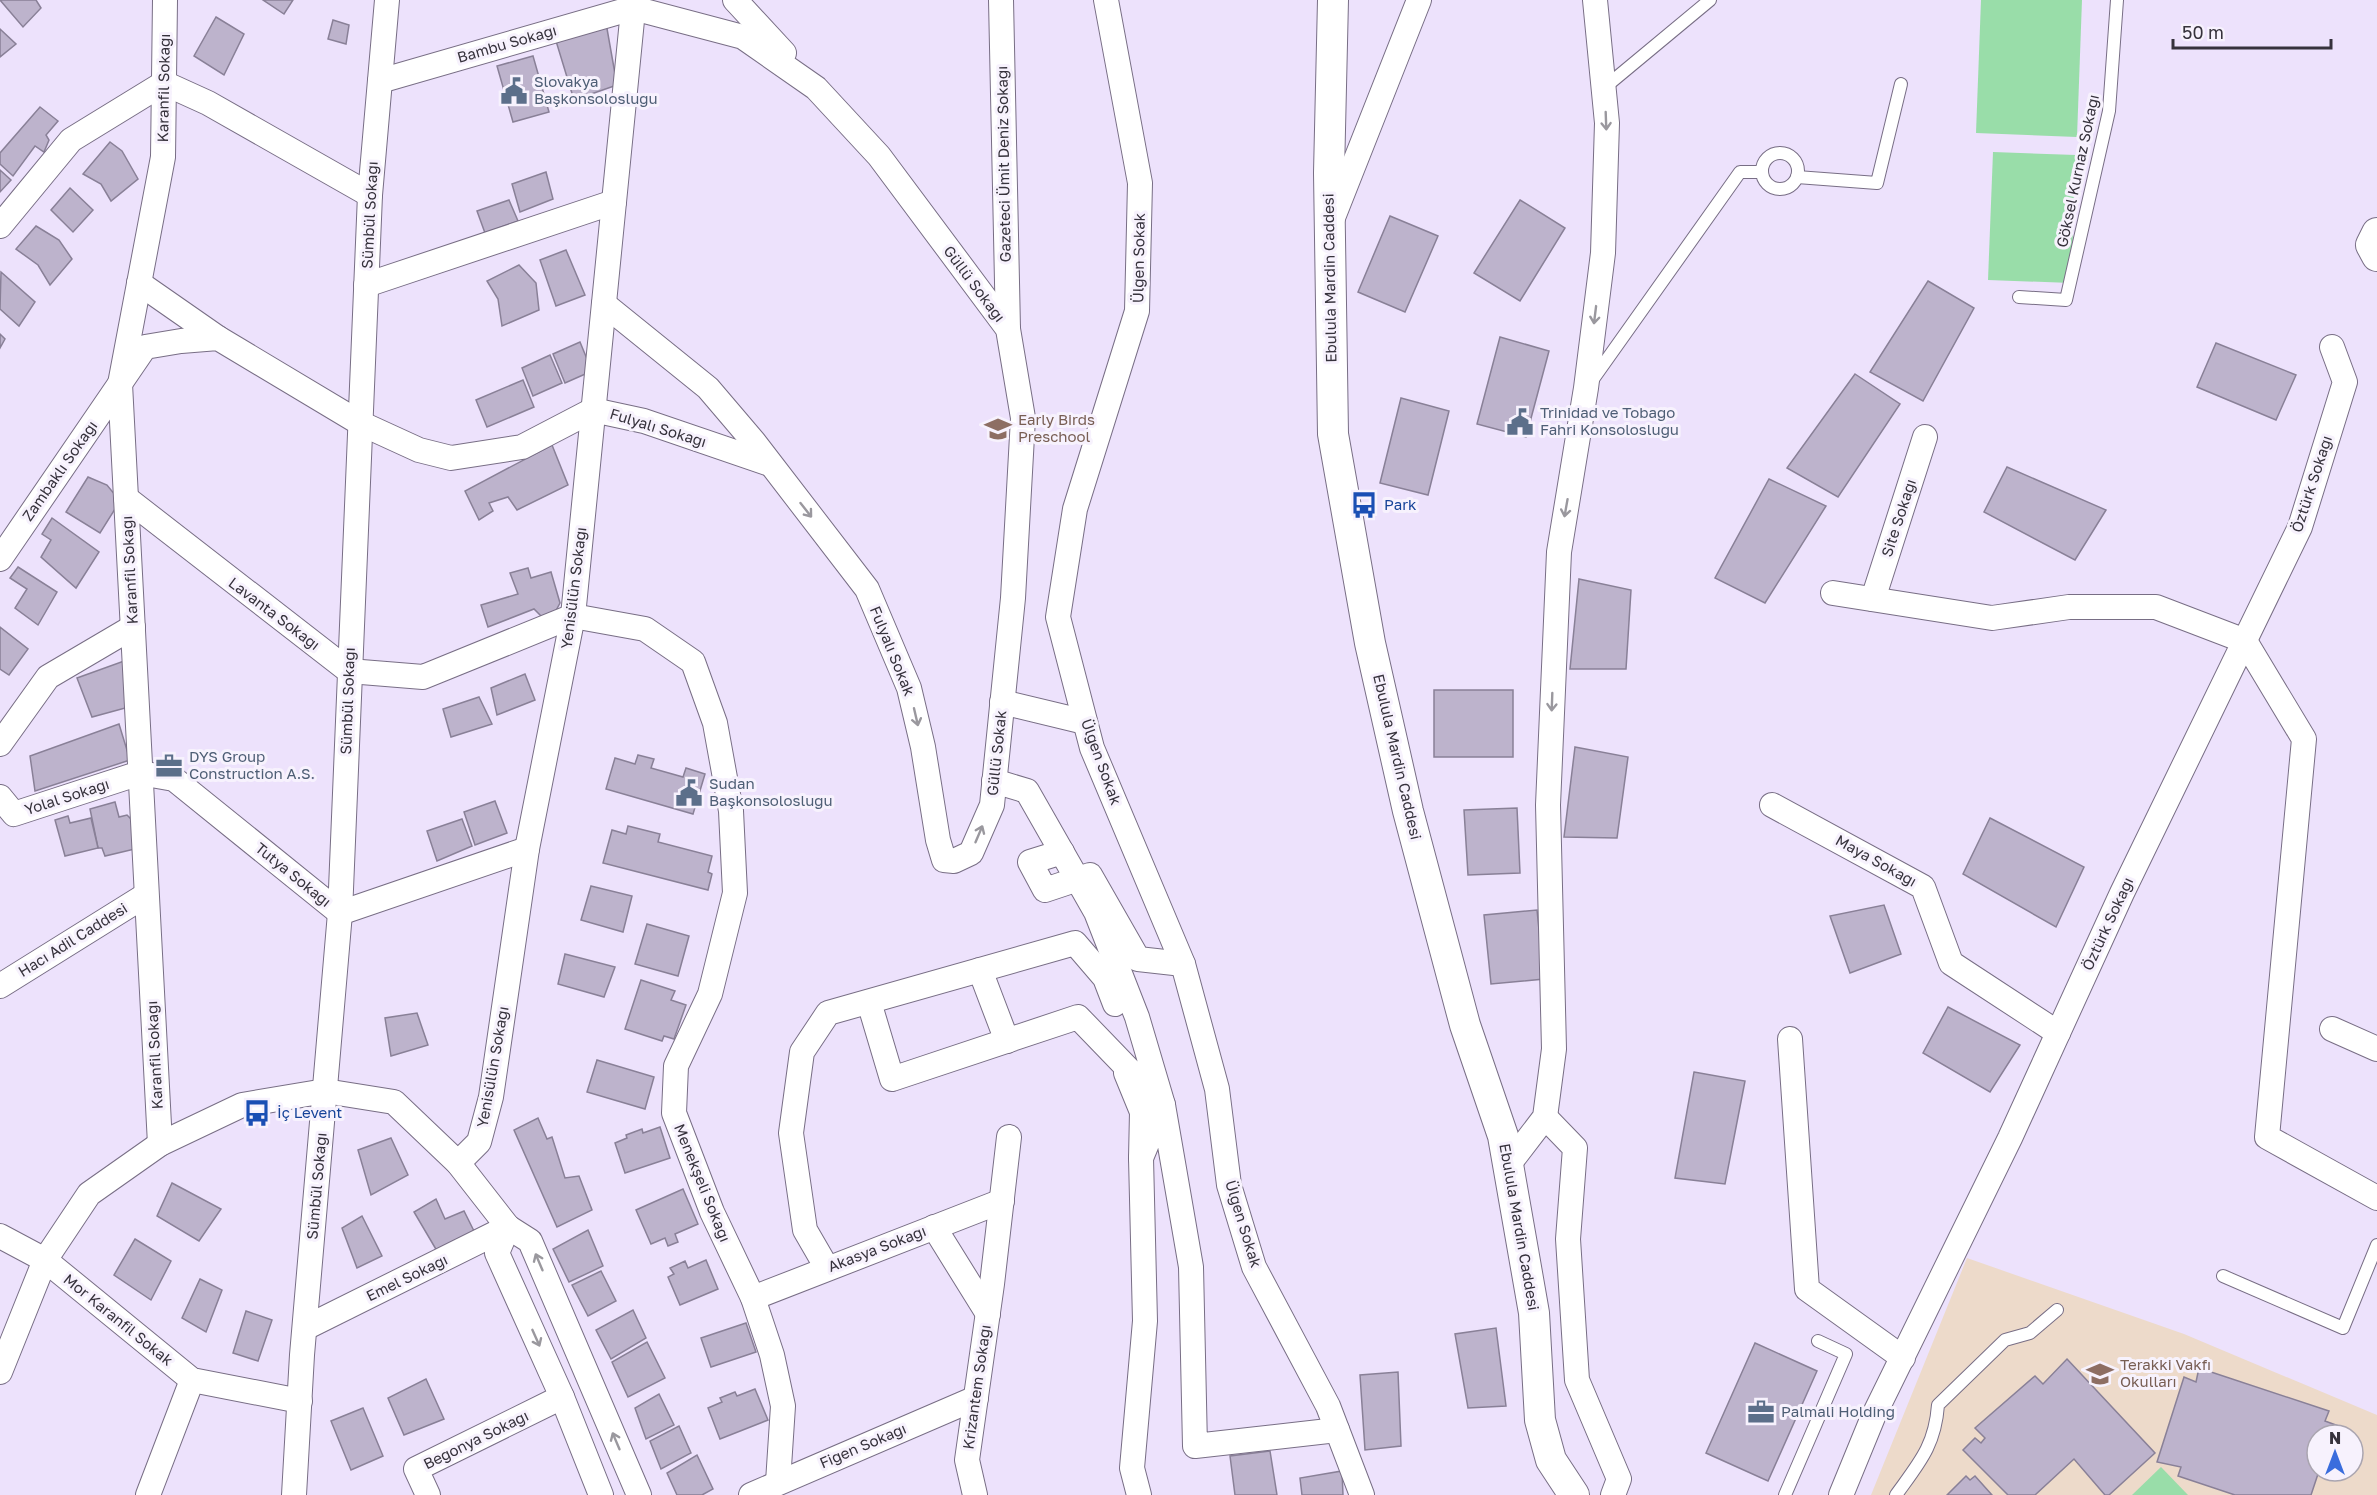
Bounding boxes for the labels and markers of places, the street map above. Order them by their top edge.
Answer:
place label: Slovakya Başkonsolosluğu [534,72,658,107]
public building icon: Slovakya Başkonsolosluğu [499,76,529,106]
place label: Trinidad ve Tobago Fahri Konsolosluğu [1540,403,1679,438]
public building icon: Trinidad ve Tobago Fahri Konsolosluğu [1505,407,1535,437]
place label: Early Birds Preschool [1018,410,1095,445]
school or university icon: Early Birds Preschool [983,414,1013,444]
bus stop icon: Park [1349,490,1379,520]
place label: Park [1384,495,1417,513]
place label: DYS Group Construction A.S. [189,747,315,782]
office icon: DYS Group Construction A.S. [154,751,184,781]
place label: Sudan Başkonsolosluğu [709,774,833,809]
public building icon: Sudan Başkonsolosluğu [674,778,704,808]
bus stop icon: İç Levent [242,1098,272,1128]
place label: İç Levent [277,1103,342,1121]
place label: Terakki Vakfı Okulları [2120,1355,2211,1390]
school or university icon: Terakki Vakfı Okulları [2085,1359,2115,1389]
office icon: Palmali Holding [1746,1397,1776,1427]
place label: Palmali Holding [1781,1402,1895,1420]

